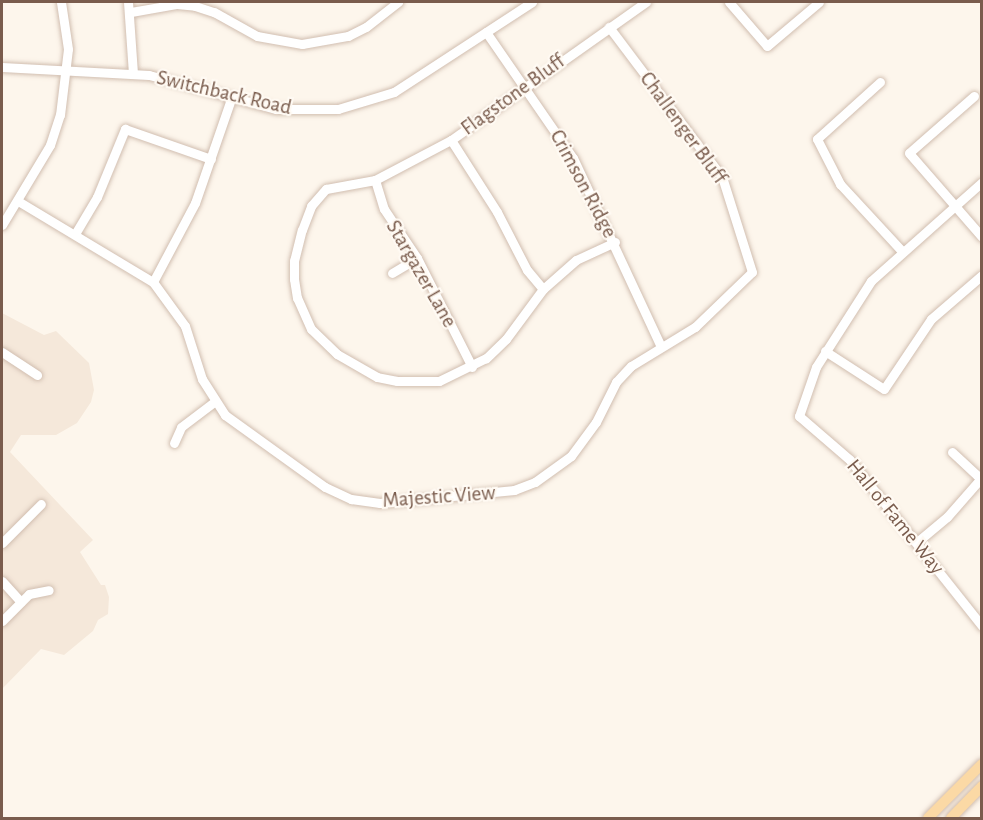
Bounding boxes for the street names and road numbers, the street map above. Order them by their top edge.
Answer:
street label: Flagstone Bluff [456,49,570,141]
street label: Switchback Road [154,65,294,121]
street label: Challenger Bluff [634,67,732,189]
street label: Crimson Ridge [544,126,622,242]
street label: Stargazer Lane [380,216,462,332]
street label: Hall of Fame Way [841,454,949,580]
street label: Majestic View [382,480,496,514]

